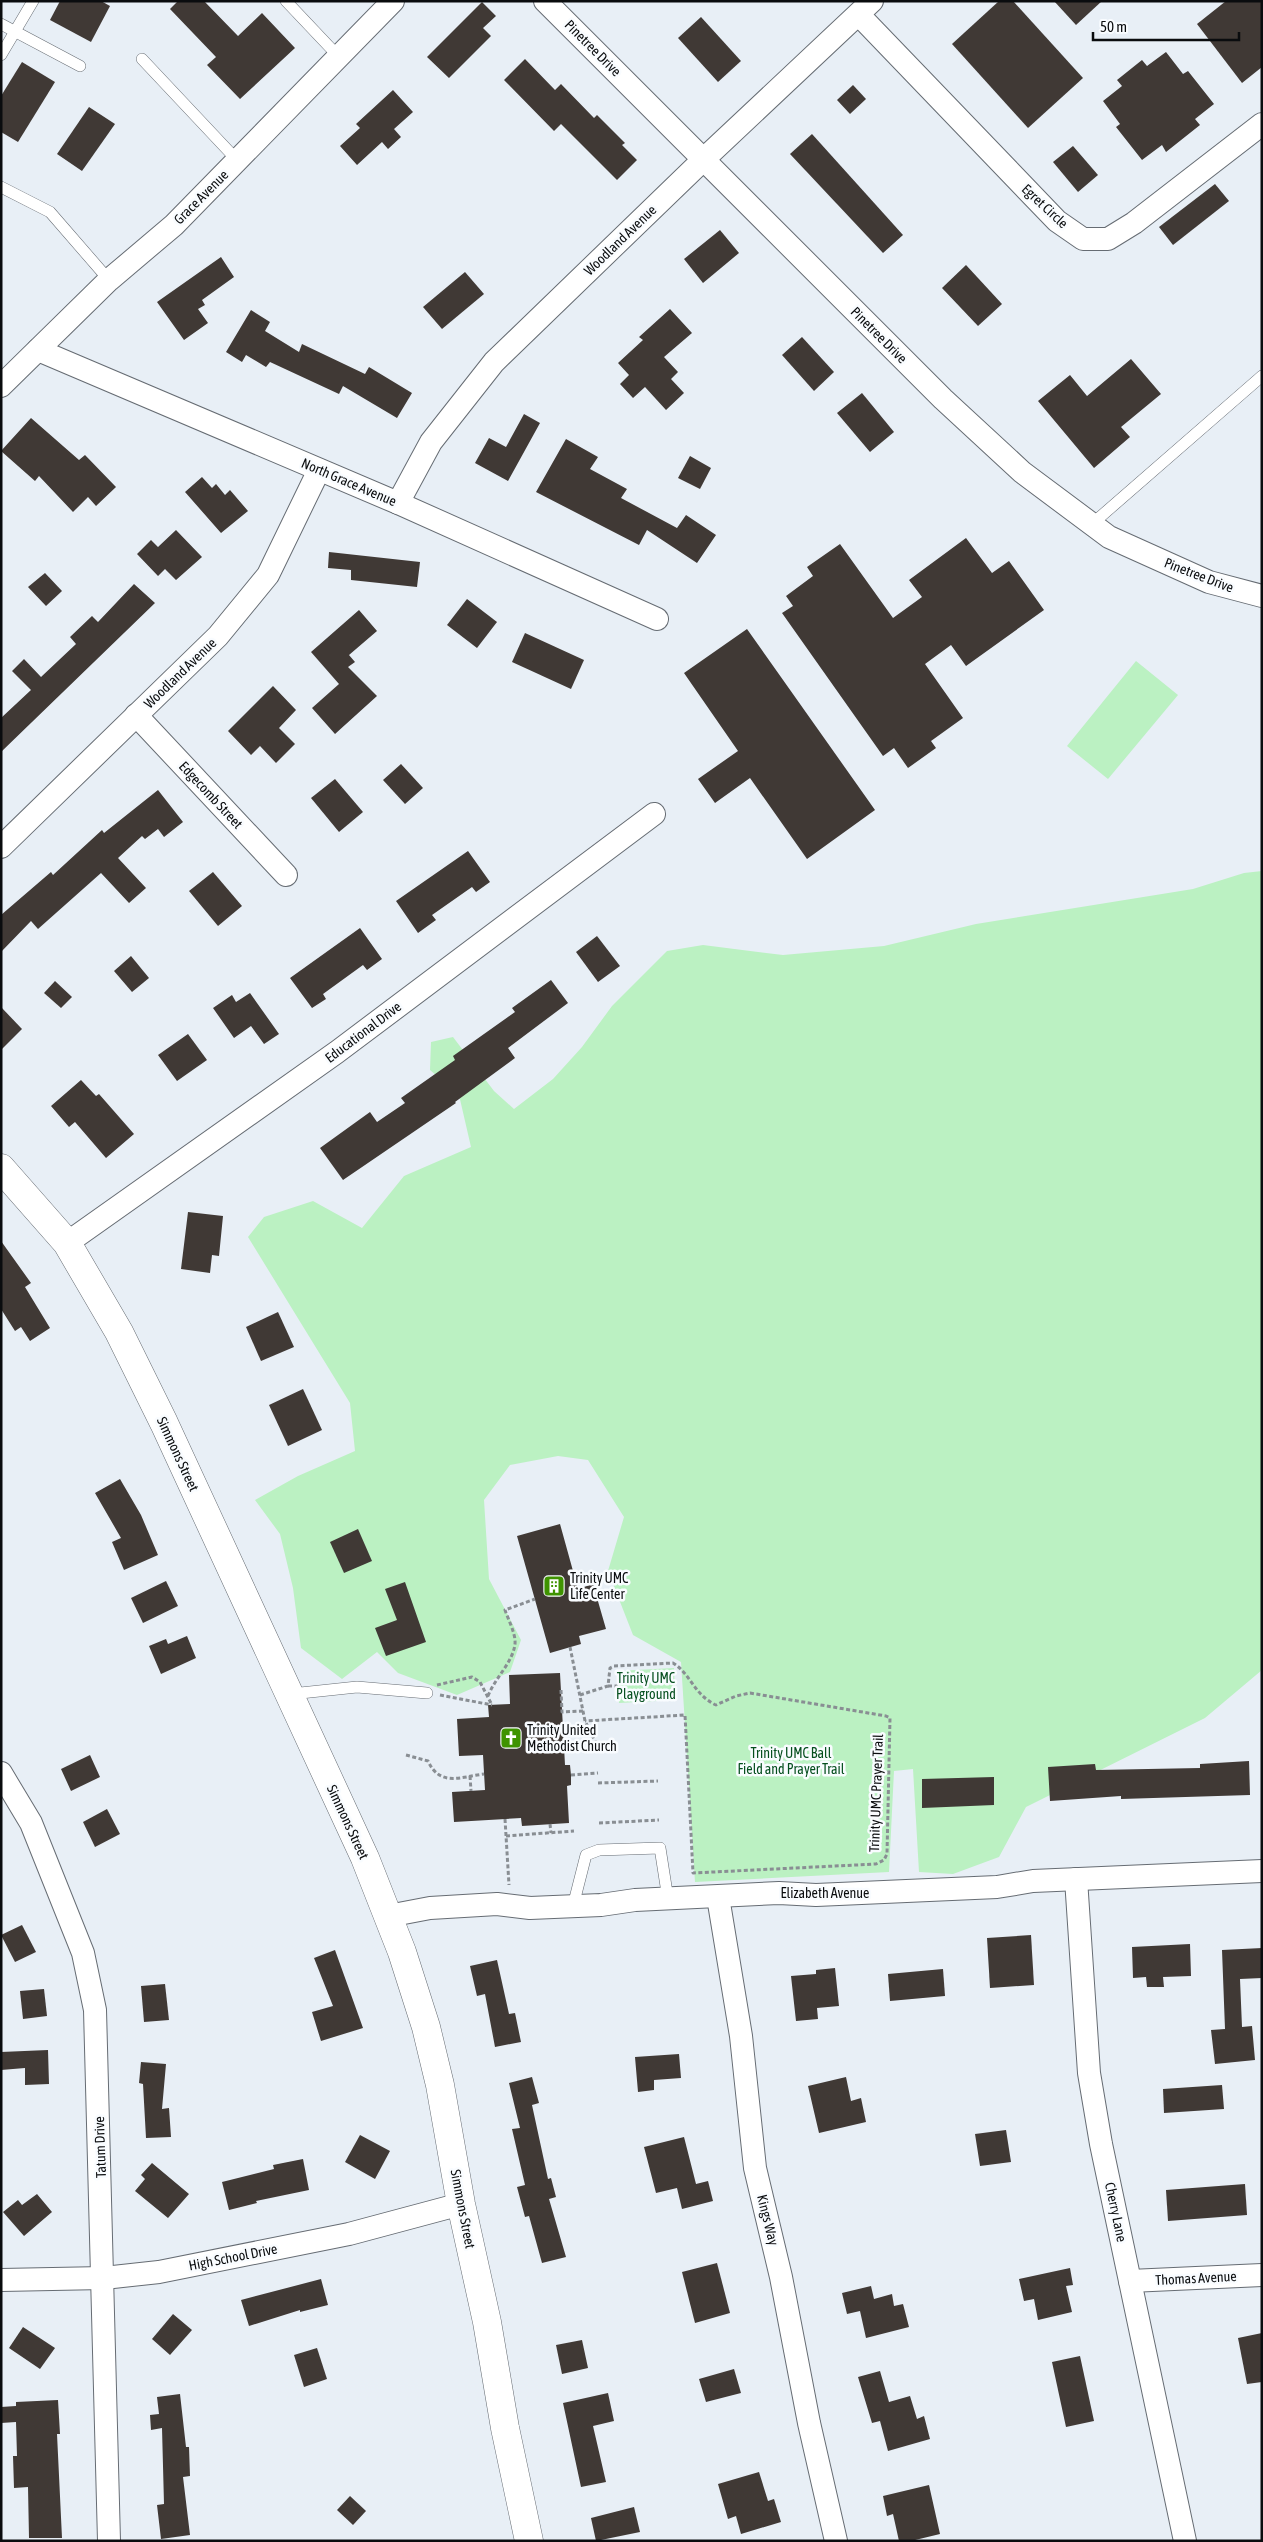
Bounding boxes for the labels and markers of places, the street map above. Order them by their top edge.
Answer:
place label: Trinity UMC Life Center [570,1570,629,1602]
building icon: Trinity UMC Life Center [542,1574,566,1598]
place label: Trinity United Methodist Church [527,1722,617,1754]
church icon: Trinity United Methodist Church [499,1726,523,1750]

